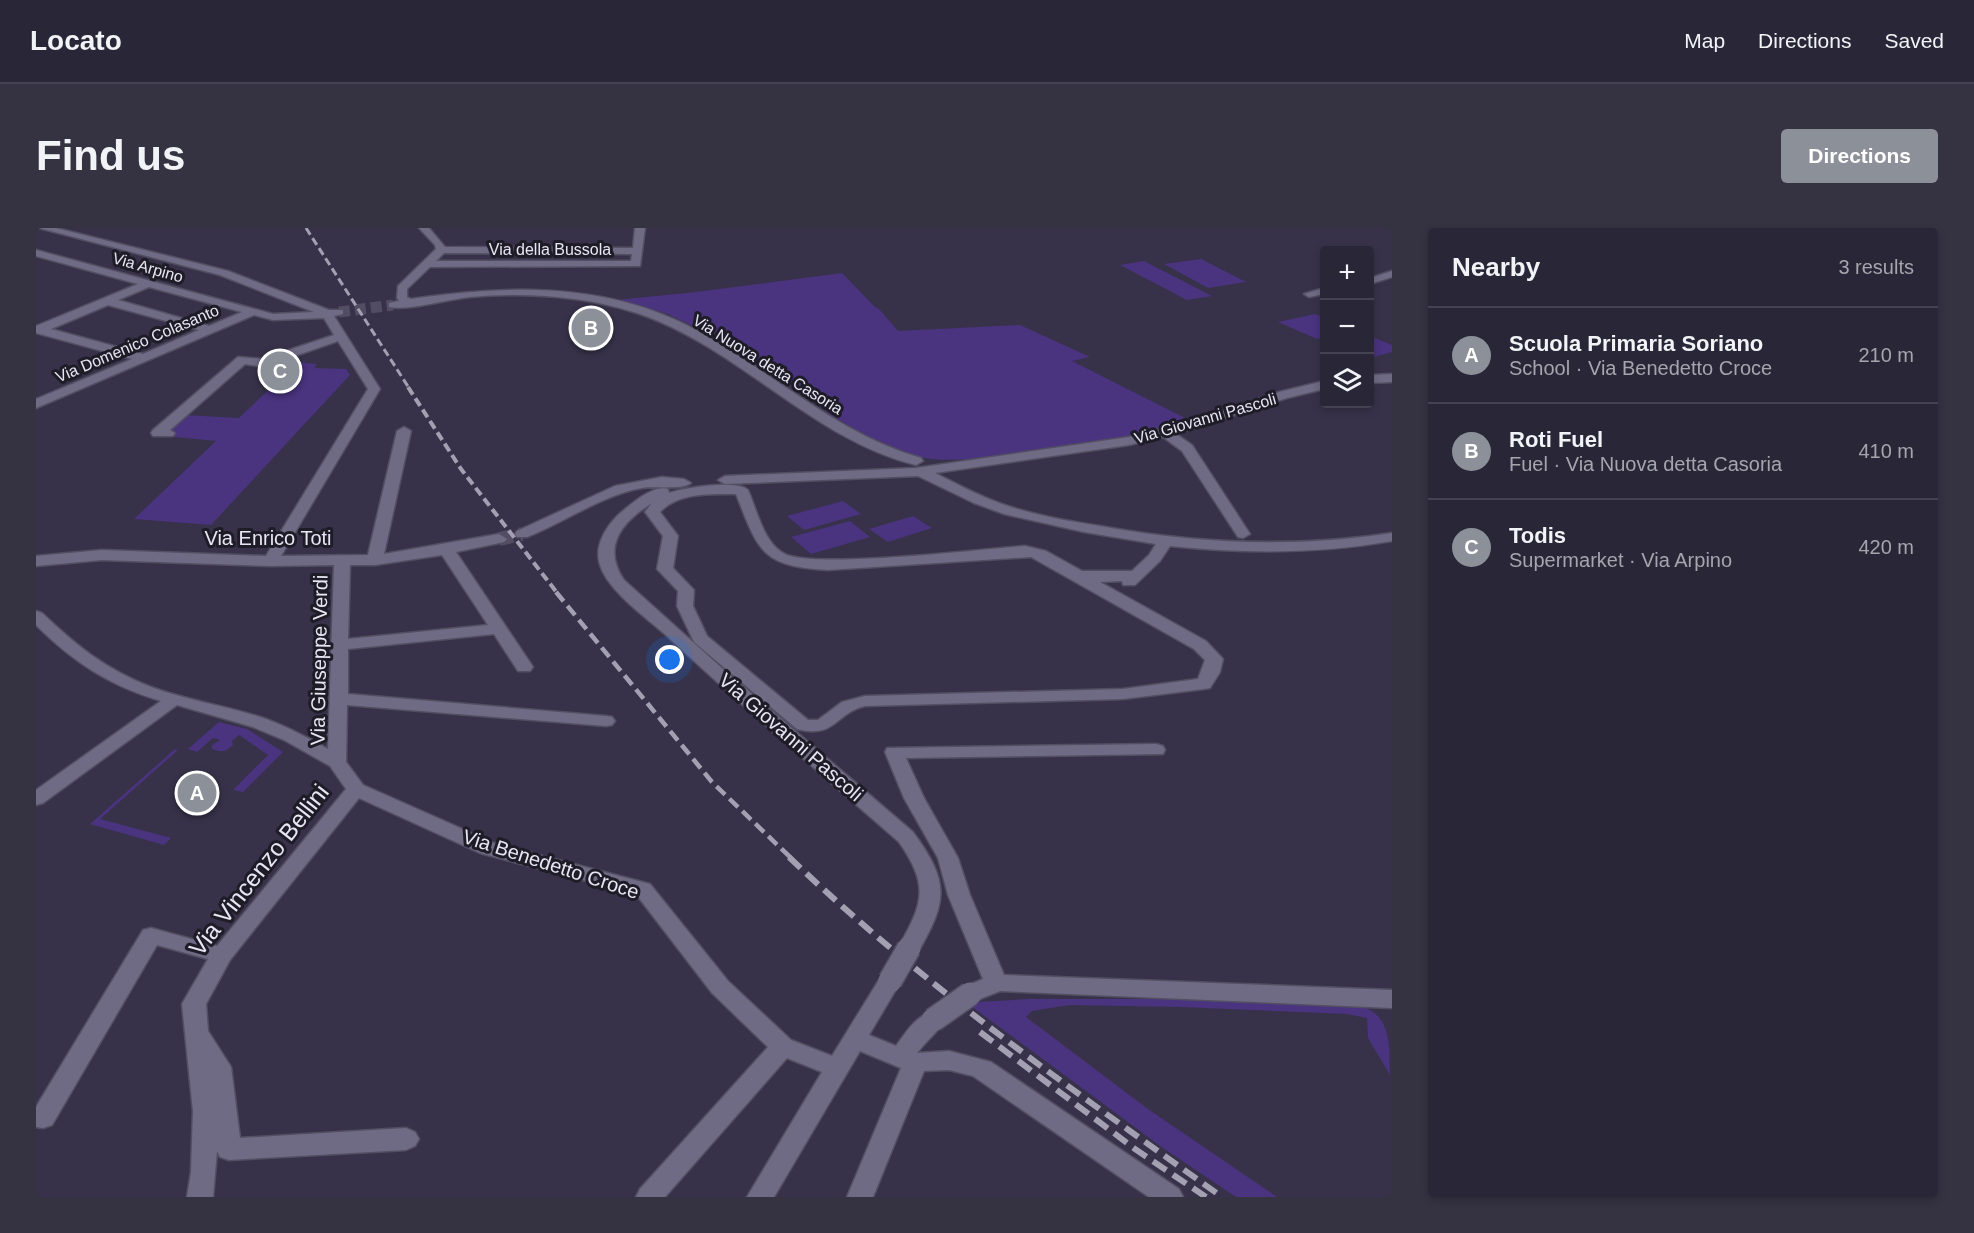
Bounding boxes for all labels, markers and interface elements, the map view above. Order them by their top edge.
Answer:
text: Locato [30,25,122,56]
text: Map [1684,29,1725,52]
text: Directions [1758,29,1851,52]
text: Saved [1884,29,1944,52]
button: Directions [1781,129,1938,183]
text: Find us [36,132,185,179]
street label: Via della Bussola [489,241,611,258]
map controls [1320,246,1374,408]
button: + [1320,246,1374,300]
street label: Via Arpino [111,249,185,286]
text: Nearby [1452,252,1540,282]
text: 3 results [1838,256,1914,278]
button: − [1320,300,1374,354]
street label: Via Domenico Colasanto [53,301,222,386]
pin: B [572,306,610,350]
street label: Via Nuova detta Casoria [690,311,846,418]
text: Scuola Primaria Soriano [1509,331,1763,356]
text: A [1464,344,1479,366]
text: 210 m [1858,344,1914,366]
pin: C [260,348,300,394]
button: layers [1320,354,1374,408]
text: School · Via Benedetto Croce [1509,357,1772,379]
street label: Via Giovanni Pascoli [1132,390,1278,447]
text: Roti Fuel [1509,427,1603,452]
text: B [1464,440,1479,462]
text: 410 m [1858,440,1914,462]
text: Fuel · Via Nuova detta Casoria [1509,453,1782,475]
text: Todis [1509,523,1566,548]
street label: Via Enrico Toti [204,527,332,549]
text: C [1464,536,1479,558]
text: 420 m [1858,536,1914,558]
text: Supermarket · Via Arpino [1509,549,1732,571]
street label: Via Giuseppe Verdi [307,574,331,746]
your location [655,645,684,674]
street label: Via Giovanni Pascoli [715,669,867,805]
pin: A [178,770,216,816]
street label: Via Vincenzo Bellini [183,779,334,961]
street label: Via Benedetto Croce [460,825,642,903]

